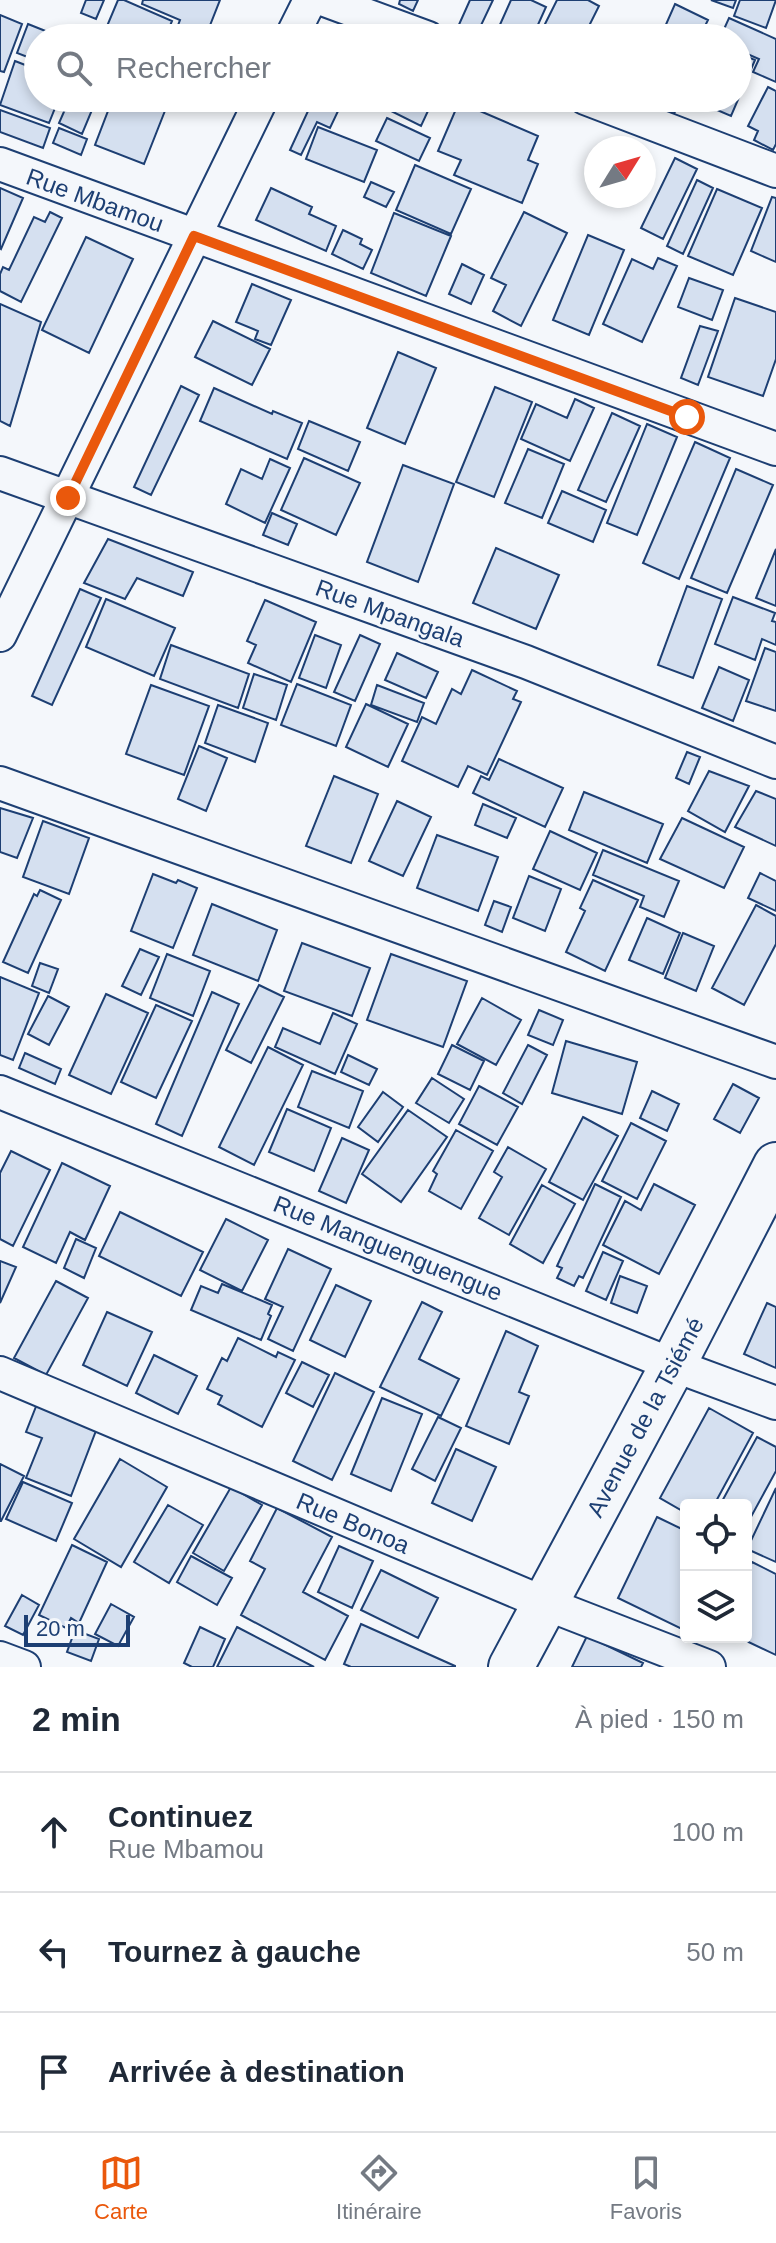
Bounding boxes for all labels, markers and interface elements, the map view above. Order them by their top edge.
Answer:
search box [24,24,752,112]
icon: search [52,46,96,90]
text: Rechercher [116,51,271,84]
north arrow [584,136,656,208]
street label: Rue Mbamou [23,163,167,237]
route start [669,399,705,435]
route end [50,480,86,516]
street label: Rue Mpangala [312,574,469,653]
street label: Rue Manguenguengue [270,1190,506,1306]
street label: Avenue de la Tsiémé [581,1313,709,1521]
street label: Rue Bonoa [292,1487,414,1559]
map controls [680,1499,752,1643]
button: locate [680,1499,752,1571]
button: layers [680,1571,752,1643]
scale bar [24,1611,130,1647]
text: 20 m [36,1616,85,1641]
text: 2 min [32,1700,121,1738]
text: À pied · 150 m [575,1704,744,1734]
text: Continuez [108,1800,253,1833]
icon: ahead [32,1810,76,1854]
text: 100 m [672,1817,744,1847]
text: Rue Mbamou [108,1834,264,1864]
icon: left [32,1930,76,1974]
text: Tournez à gauche [108,1935,361,1968]
text: 50 m [686,1937,744,1967]
icon: arrive [32,2050,76,2094]
text: Arrivée à destination [108,2055,405,2088]
tab: Carte [94,2151,148,2225]
tab: Itinéraire [336,2151,422,2225]
tab: Favoris [610,2151,682,2225]

